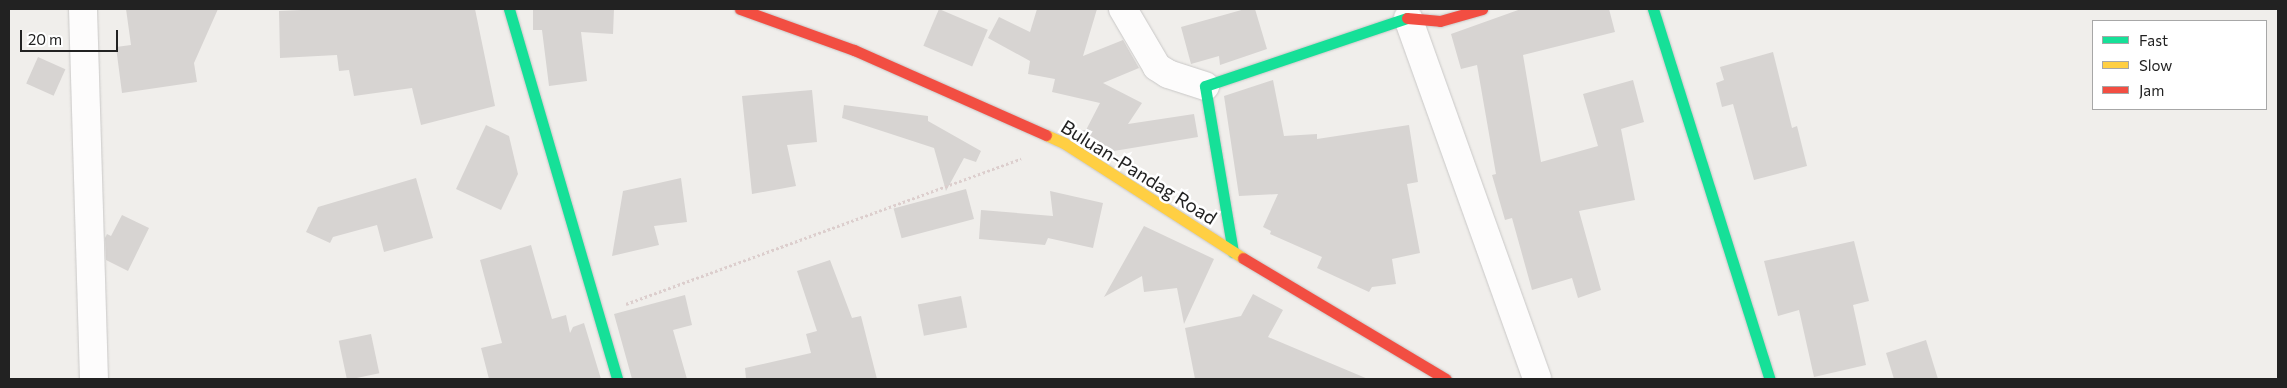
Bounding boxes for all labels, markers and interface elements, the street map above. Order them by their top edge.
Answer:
scale bar [22,20,120,52]
legend [2092,20,2267,110]
text: 20 m [28,30,62,48]
text: Fast [2139,31,2168,49]
text: Slow [2139,56,2172,74]
text: Jam [2139,81,2164,99]
street label: Buluan-Pandag Road [1057,115,1221,229]

